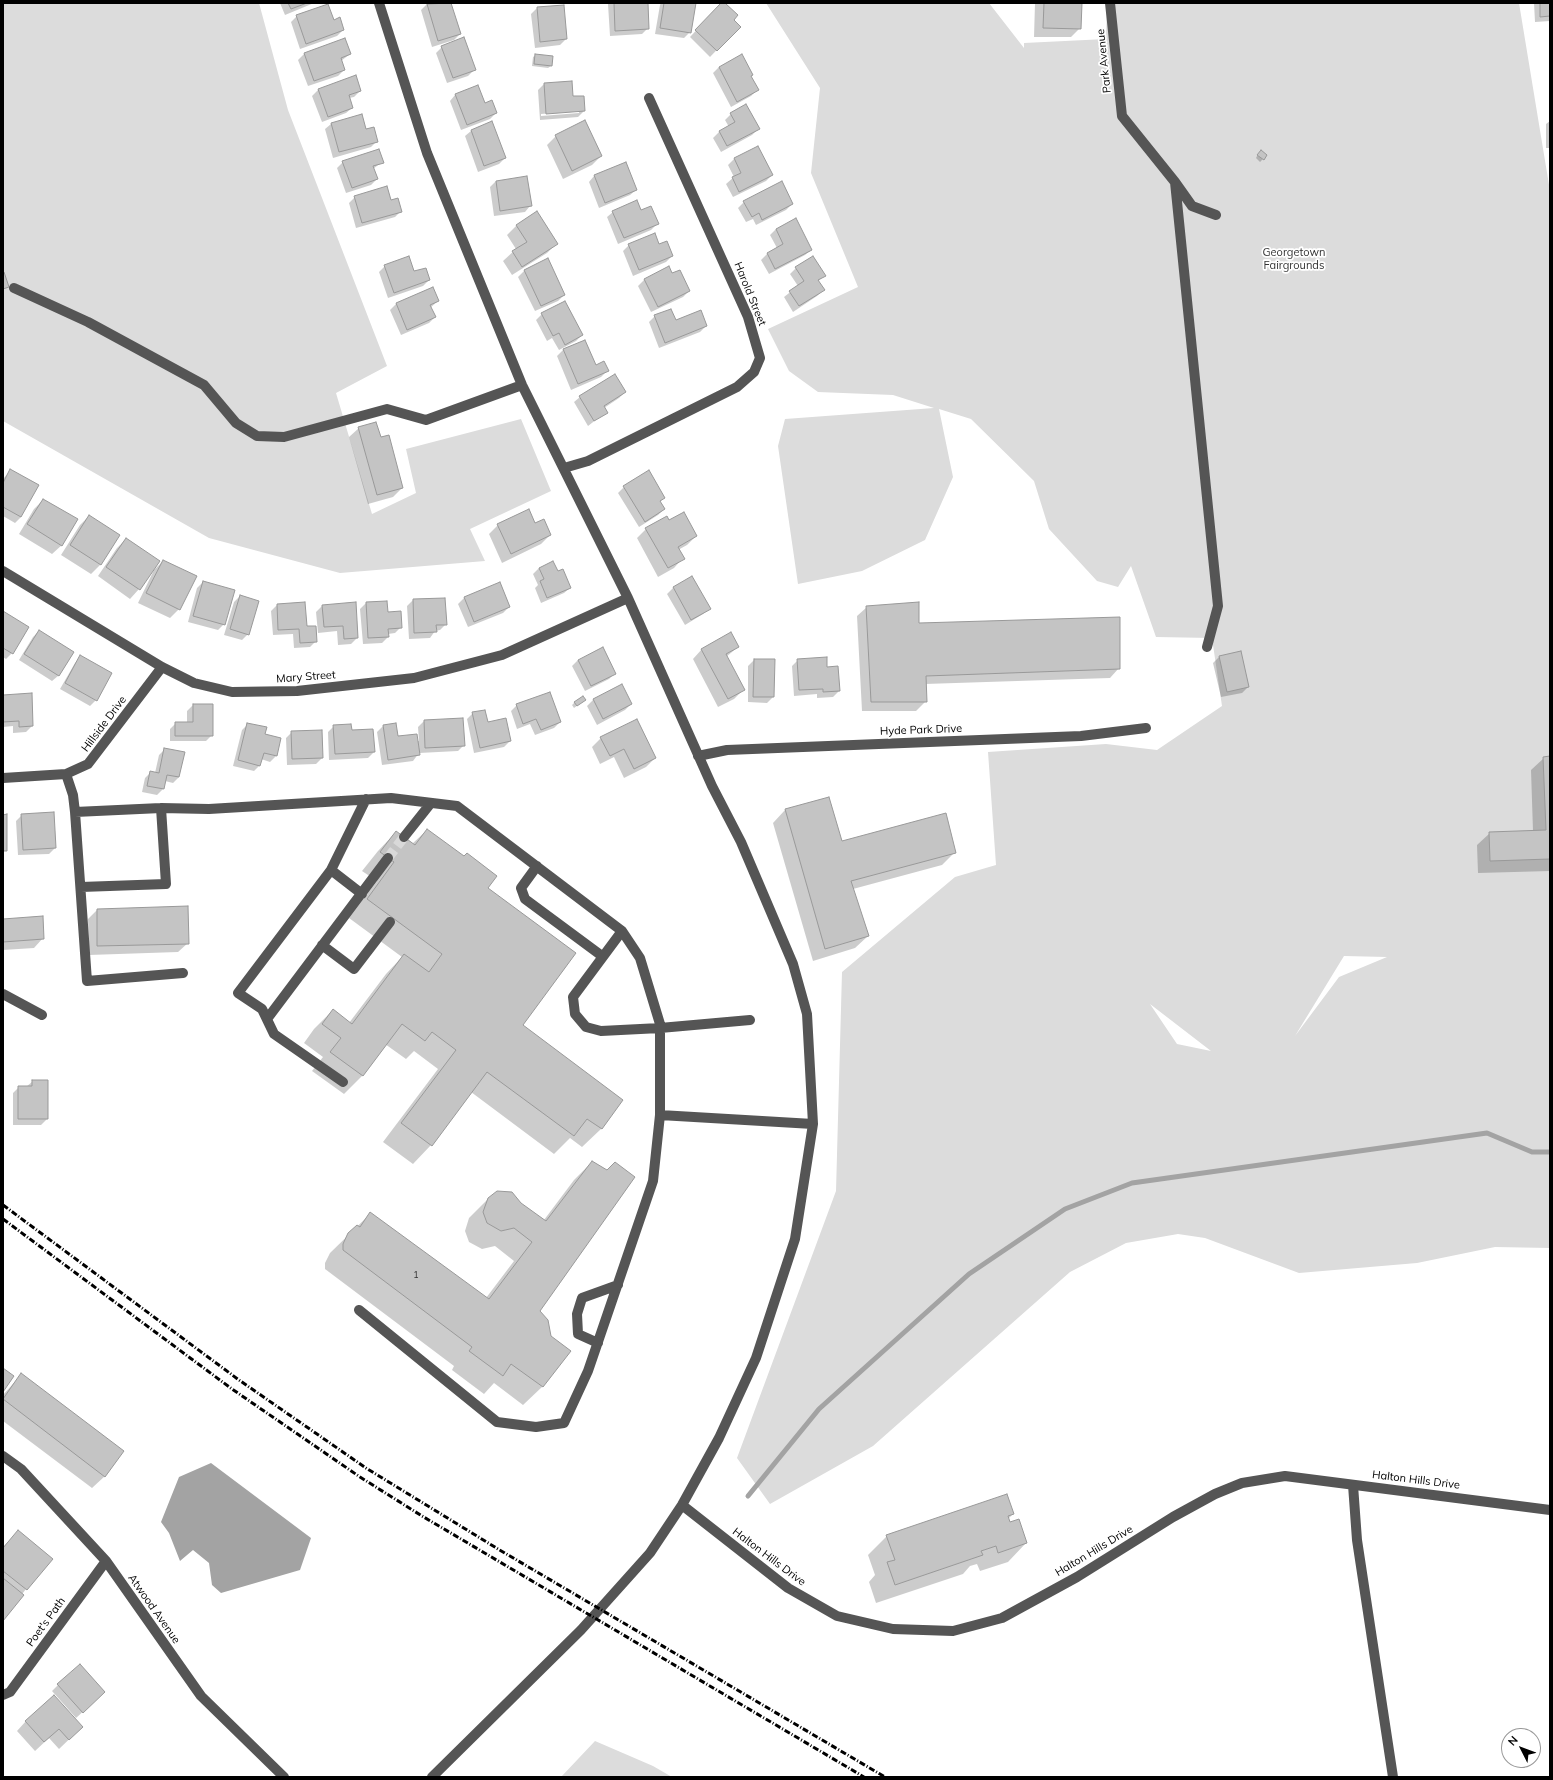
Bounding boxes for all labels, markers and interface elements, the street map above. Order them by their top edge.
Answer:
street label: Park Avenue [1094,28,1114,94]
park label: Georgetown Fairgrounds [1263,246,1325,272]
street label: Harold Street [731,260,769,328]
street label: Mary Street [276,668,336,686]
street label: Hillside Drive [79,694,129,754]
street label: Hyde Park Drive [880,722,962,738]
house number: 1 [413,1270,419,1280]
street label: Halton Hills Drive [1371,1468,1461,1492]
street label: Halton Hills Drive [1053,1523,1135,1579]
street label: Halton Hills Drive [730,1525,808,1589]
street label: Atwood Avenue [125,1572,183,1646]
street label: Poet's Path [24,1595,68,1649]
north arrow [1501,1728,1541,1768]
text: N [1505,1733,1521,1748]

